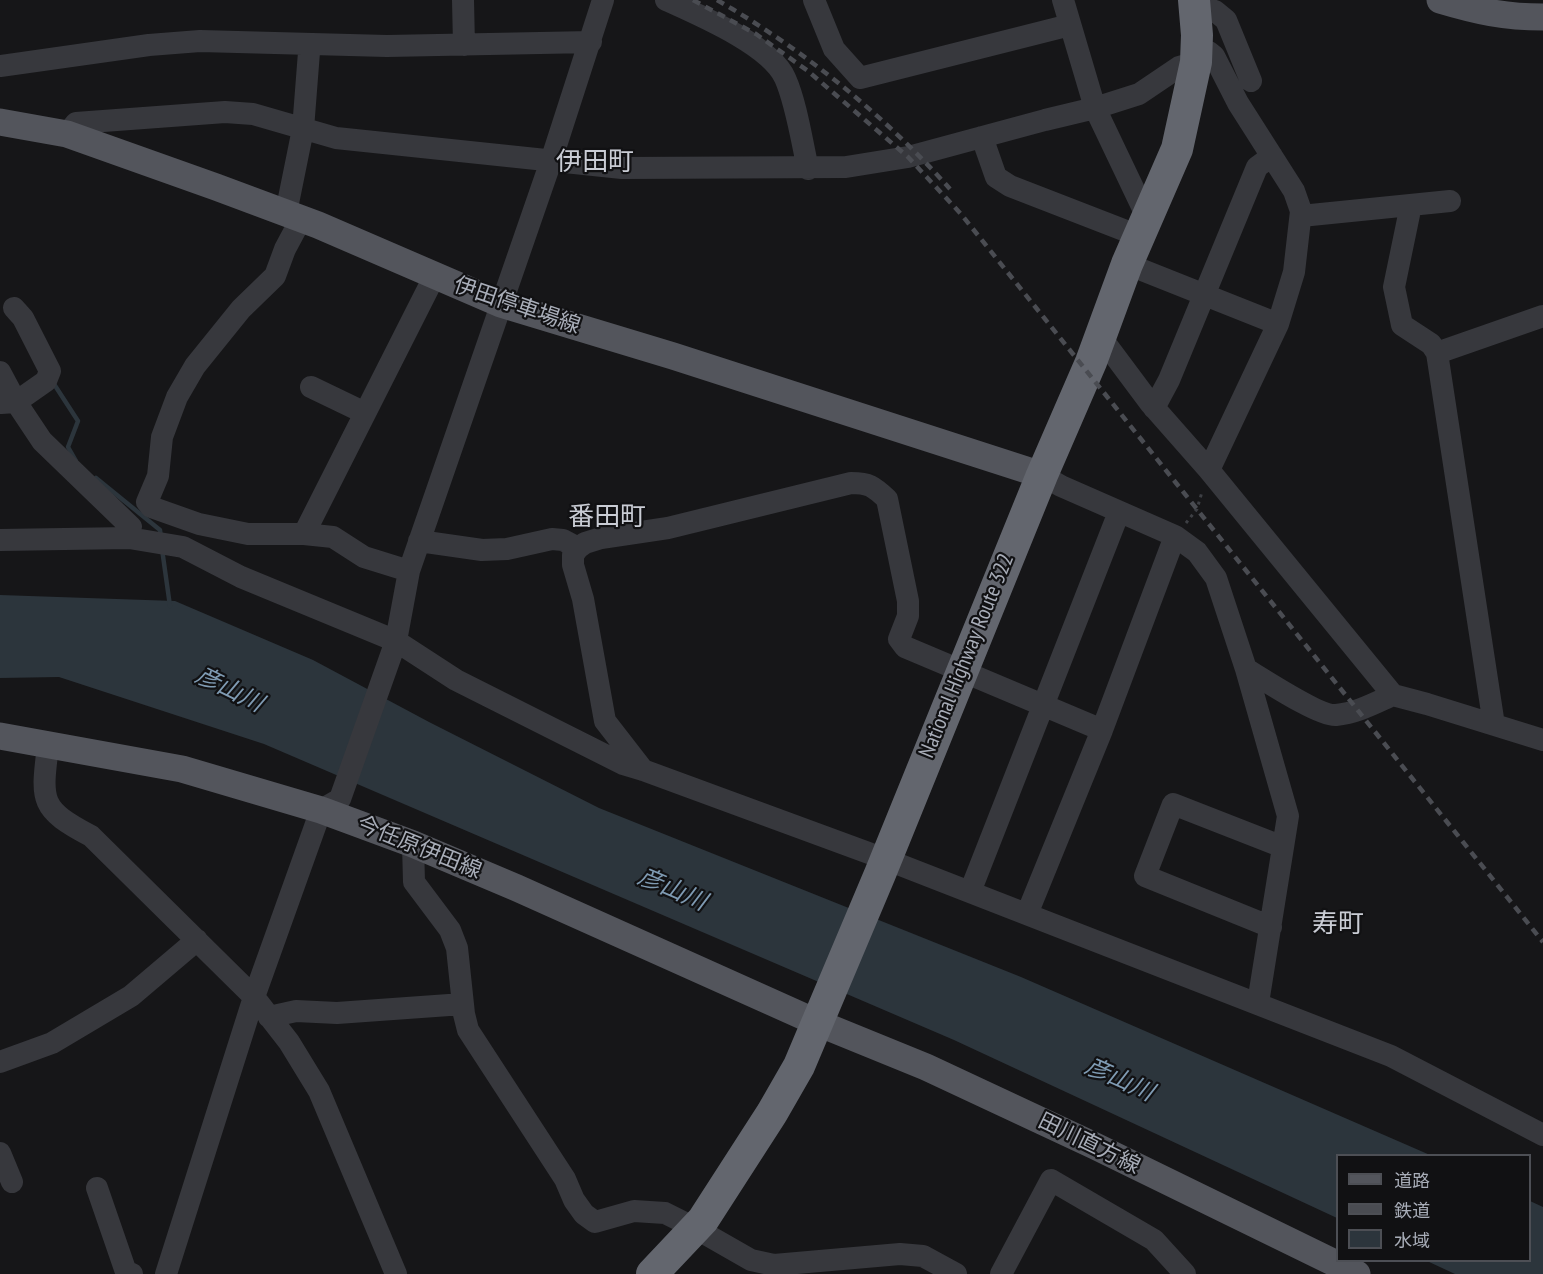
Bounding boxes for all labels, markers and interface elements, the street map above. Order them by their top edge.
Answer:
district label: 伊田町 [556,147,634,179]
street label: 伊田停車場線 [450,272,584,340]
district label: 番田町 [568,502,646,534]
street label: National Highway Route 322 [914,550,1020,762]
water label: 彦山川 [190,661,268,719]
street label: 今任原伊田線 [353,811,485,885]
water label: 彦山川 [633,863,711,917]
district label: 寿町 [1312,909,1364,941]
water label: 彦山川 [1080,1052,1158,1108]
street label: 田川直方線 [1034,1108,1144,1180]
legend [1336,1154,1531,1262]
text: 道路 [1394,1169,1430,1192]
text: 鉄道 [1394,1199,1430,1222]
text: 水域 [1394,1229,1430,1252]

